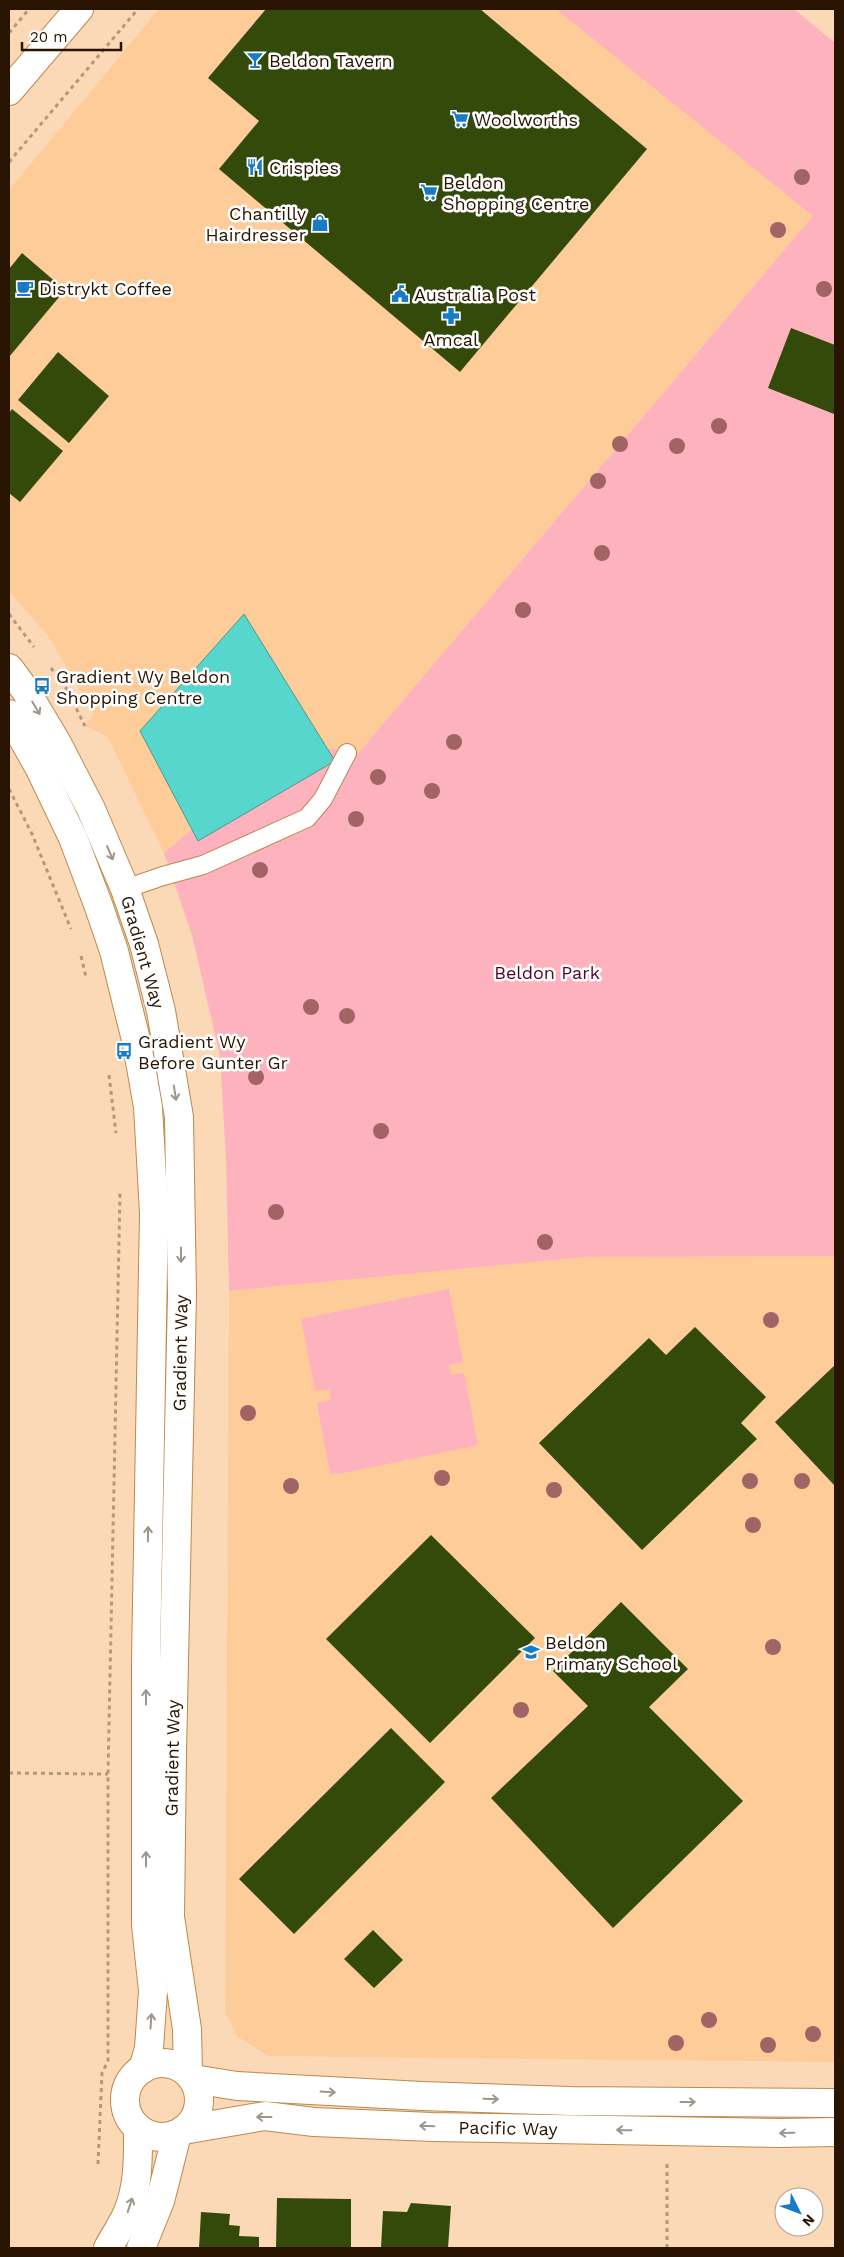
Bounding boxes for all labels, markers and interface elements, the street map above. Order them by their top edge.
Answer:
scale bar [22,20,121,52]
text: 20 m [30,28,68,46]
bar icon: Beldon Tavern [245,50,265,70]
place label: Beldon Tavern [269,50,393,71]
supermarket icon: Woolworths [450,109,470,129]
place label: Woolworths [474,109,578,130]
restaurant icon: Crispies [245,157,265,177]
place label: Crispies [269,157,339,178]
place label: Beldon Shopping Centre [443,172,589,214]
supermarket icon: Beldon Shopping Centre [419,182,439,202]
place label: Chantilly Hairdresser [205,203,307,245]
shop icon: Chantilly Hairdresser [310,213,330,233]
cafe icon: Distrykt Coffee [15,278,35,298]
place label: Distrykt Coffee [39,278,172,299]
public building icon: Australia Post [390,284,410,304]
place label: Australia Post [414,284,536,305]
pharmacy icon: Amcal [441,306,461,326]
place label: Amcal [424,329,479,350]
place label: Gradient Wy Beldon Shopping Centre [56,666,230,708]
bus stop icon: Gradient Wy Beldon Shopping Centre [32,676,52,696]
one-way arrow [31,701,41,715]
one-way arrow [106,845,115,860]
street label: Gradient Way [117,893,169,1012]
park label: Beldon Park [494,962,600,983]
place label: Gradient Wy Before Gunter Gr [138,1031,288,1073]
bus stop icon: Gradient Wy Before Gunter Gr [114,1041,134,1061]
one-way arrow [170,1085,180,1101]
one-way arrow [176,1246,186,1263]
street label: Gradient Way [168,1294,192,1411]
one-way arrow [143,1526,153,1542]
place label: Beldon Primary School [545,1632,678,1674]
school or university icon: Beldon Primary School [521,1642,541,1662]
one-way arrow [141,1689,151,1705]
street label: Gradient Way [160,1699,184,1816]
one-way arrow [141,1851,151,1868]
one-way arrow [147,2013,156,2029]
one-way arrow [320,2087,336,2096]
one-way arrow [482,2094,498,2103]
one-way arrow [680,2097,696,2107]
one-way arrow [257,2112,273,2122]
street label: Pacific Way [458,2117,558,2139]
one-way arrow [419,2122,435,2131]
one-way arrow [616,2125,632,2135]
one-way arrow [779,2128,795,2138]
north arrow [774,2187,824,2237]
one-way arrow [126,2198,135,2213]
text: N [799,2211,818,2230]

